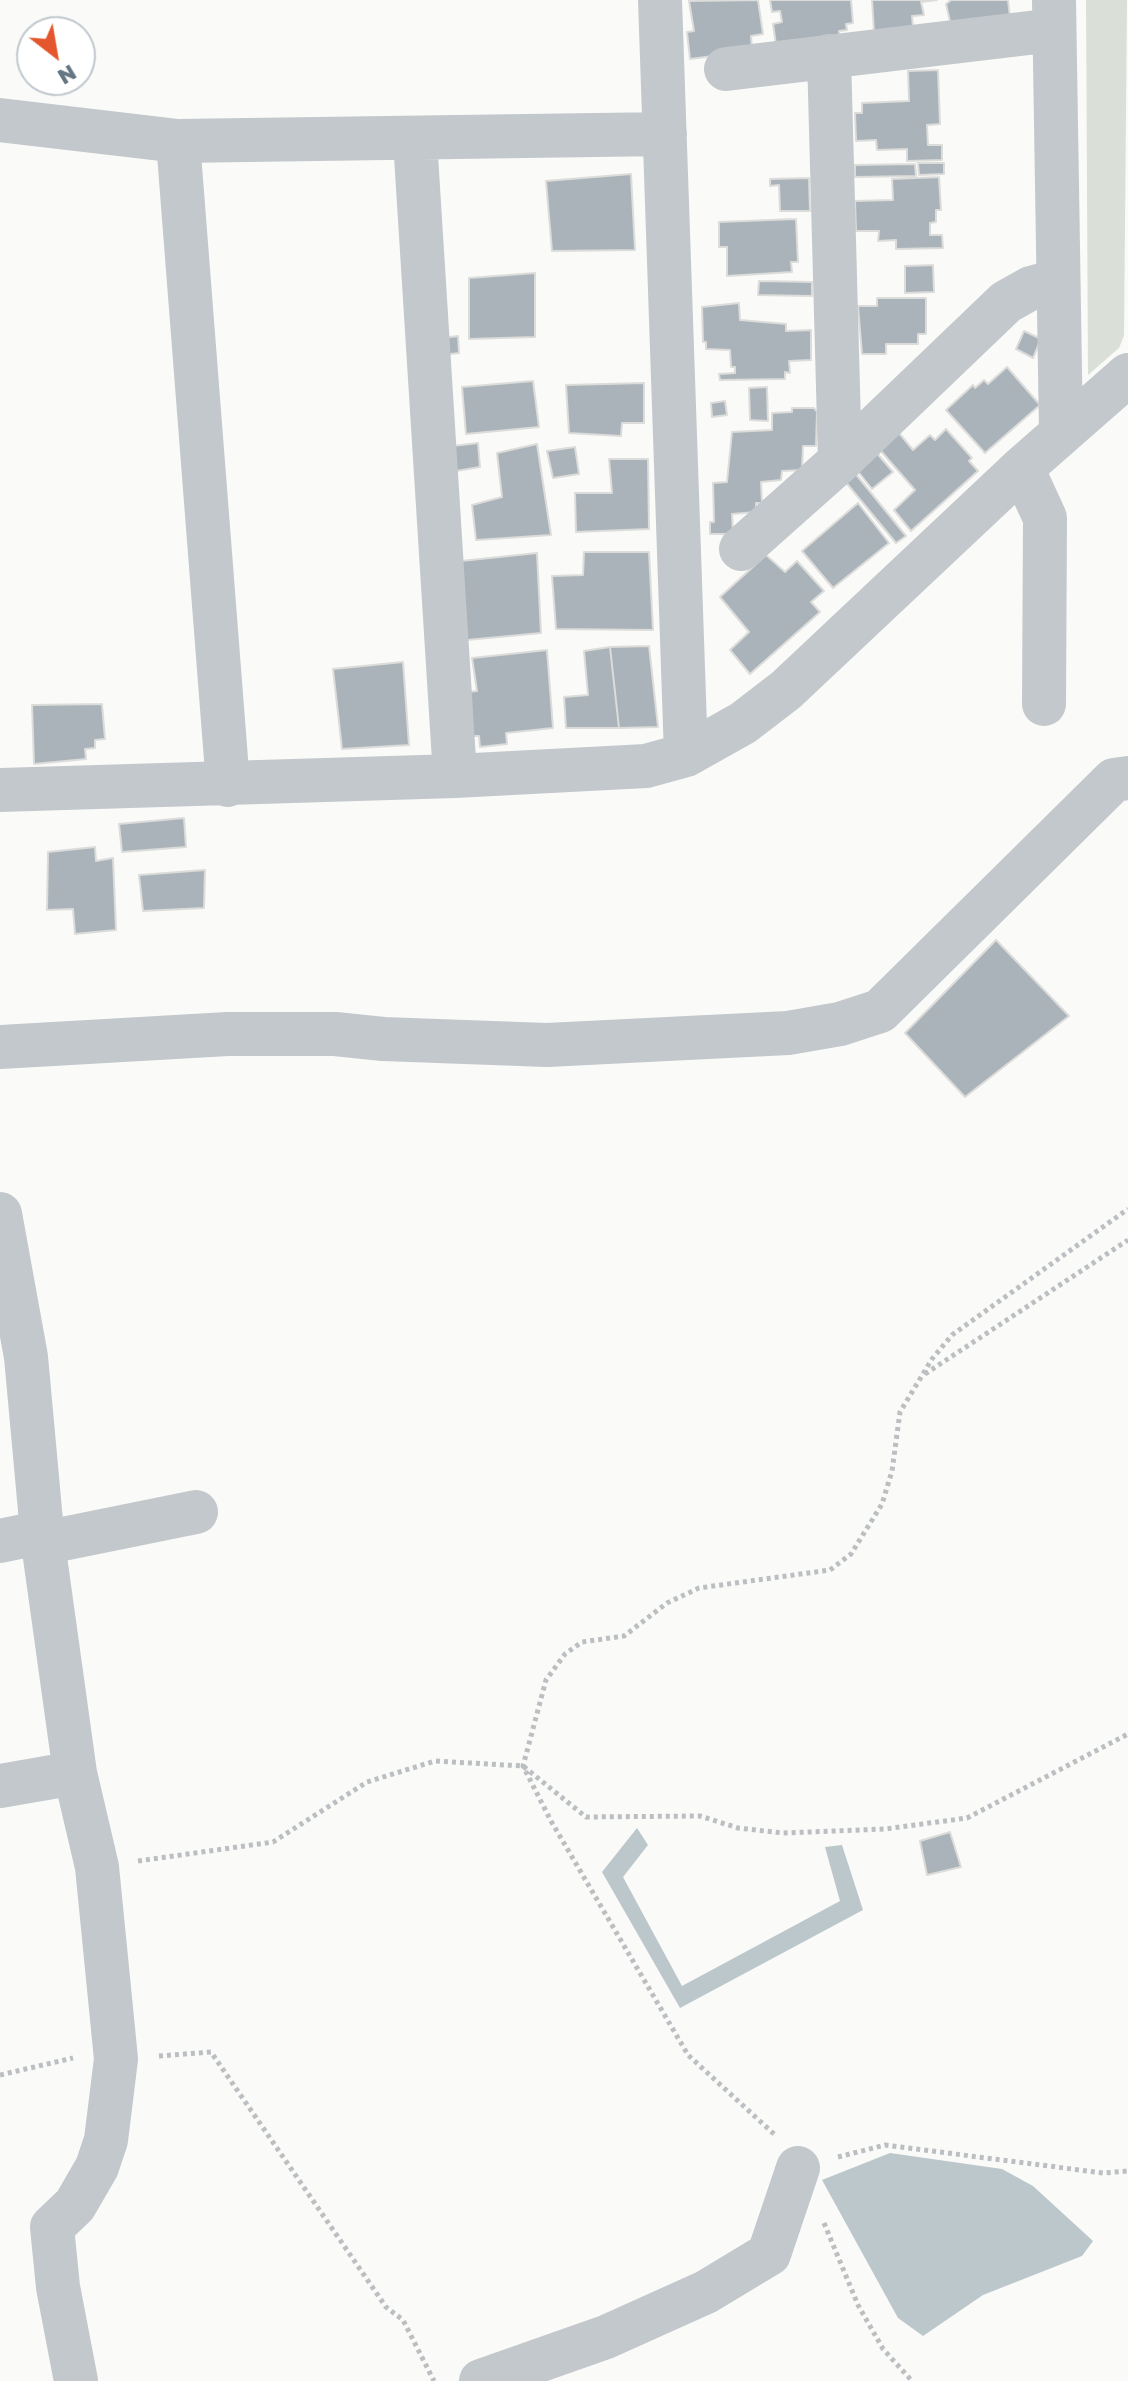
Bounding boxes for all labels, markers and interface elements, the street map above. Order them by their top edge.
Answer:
north arrow [16,16,96,96]
text: N [53,59,82,91]

